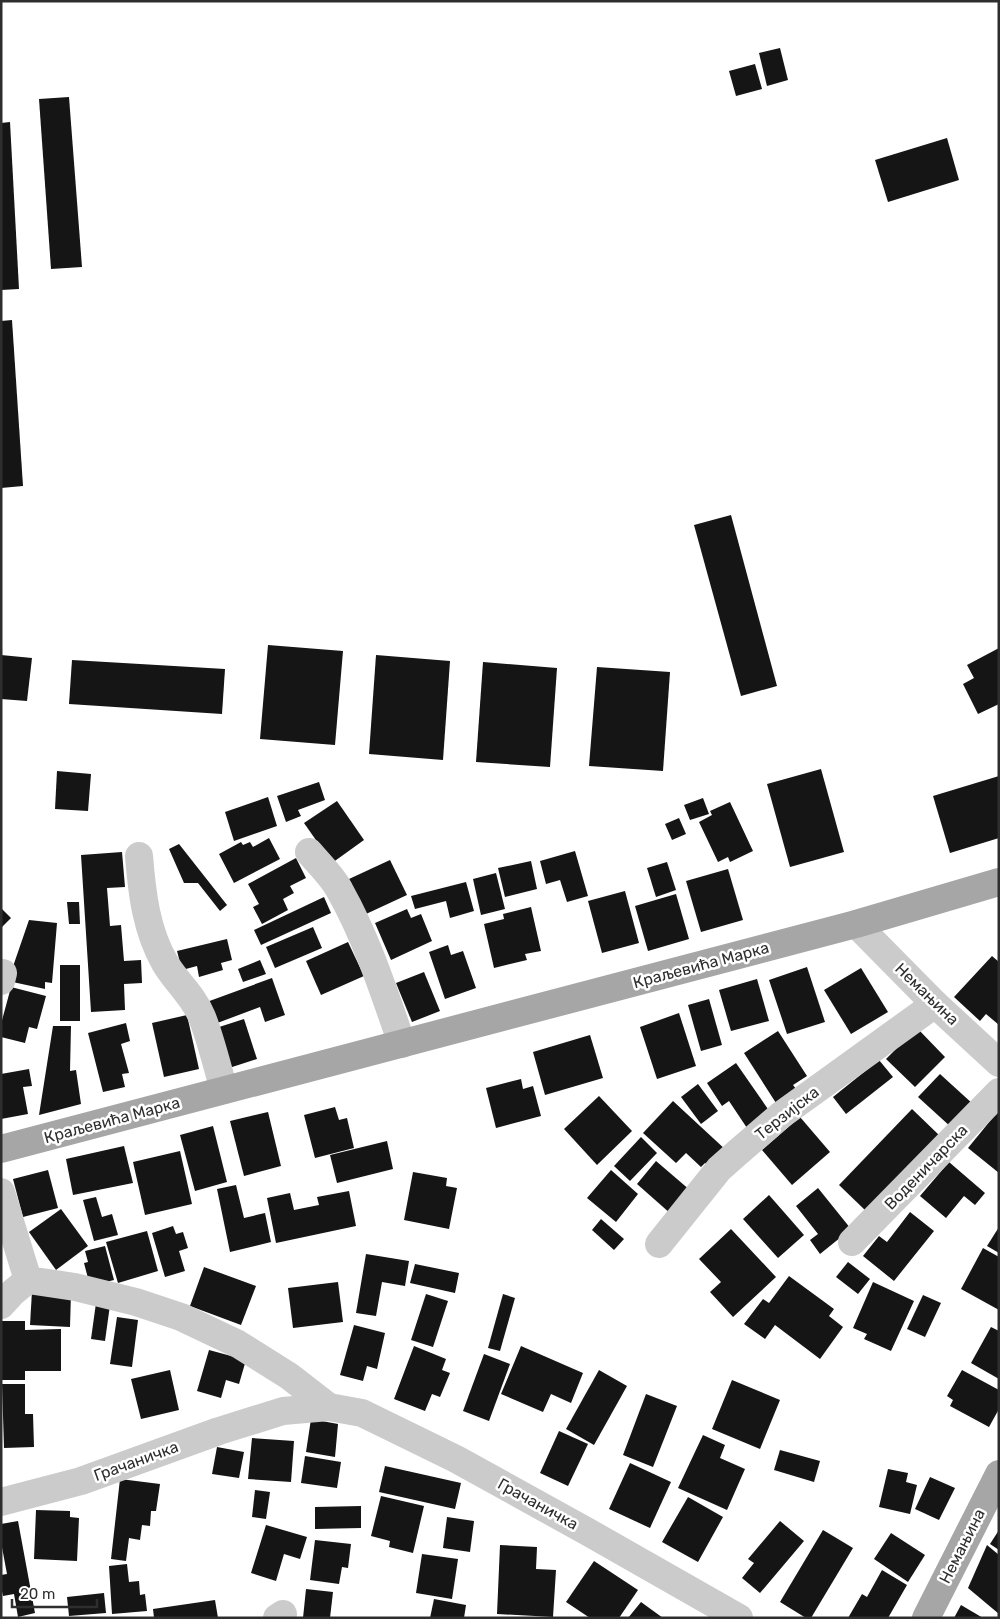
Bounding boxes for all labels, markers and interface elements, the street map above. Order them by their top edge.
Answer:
street label: Краљевића Марка [631,938,771,992]
street label: Немањина [891,959,963,1029]
street label: Терзијска [751,1082,823,1144]
street label: Краљевића Марка [42,1093,182,1147]
street label: Воденичарска [880,1120,972,1214]
street label: Грачаничка [91,1437,181,1485]
street label: Грачаничка [495,1474,581,1534]
street label: Немањина [935,1506,989,1586]
scale bar [12,1576,98,1608]
text: 20 m [20,1585,55,1603]

